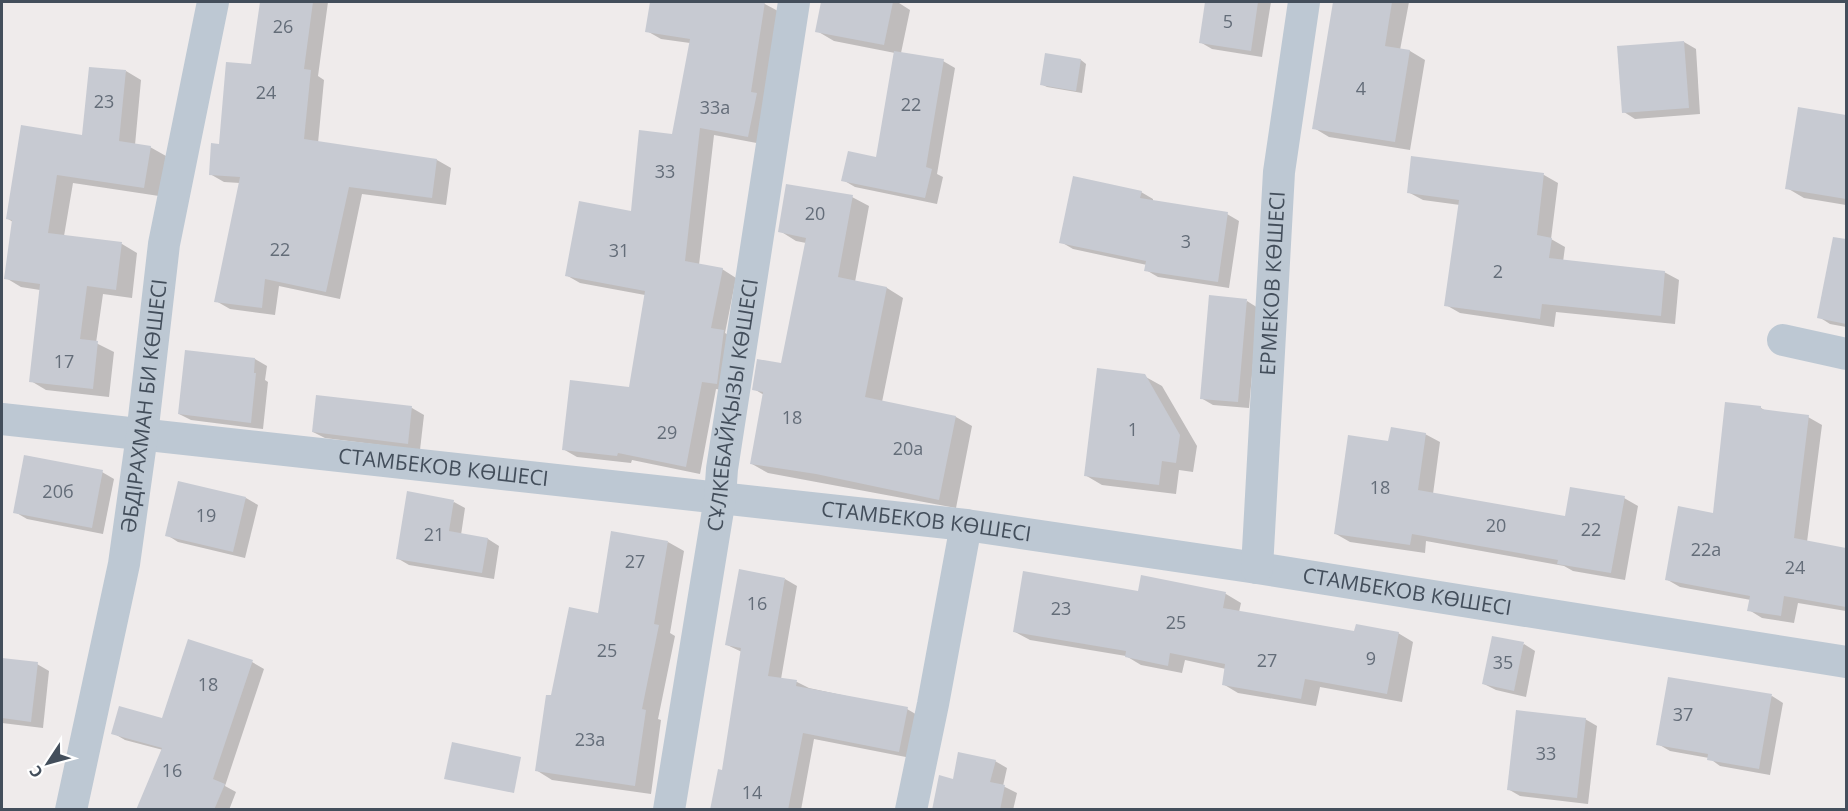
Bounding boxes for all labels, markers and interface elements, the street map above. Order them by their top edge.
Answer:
house number: 5 [1223,9,1233,33]
house number: 26 [273,14,293,38]
house number: 4 [1356,76,1366,100]
house number: 24 [256,80,276,104]
house number: 23 [94,89,114,113]
house number: 22 [901,92,921,116]
house number: 33а [700,95,730,119]
house number: 33 [655,159,675,183]
street label: ЕРМЕКОВ КӨШЕСІ [1253,190,1291,376]
house number: 20 [805,201,825,225]
house number: 3 [1181,229,1191,253]
house number: 22 [270,237,290,261]
house number: 31 [609,238,629,262]
house number: 2 [1493,259,1503,283]
street label: ӘБДІРАХМАН БИ КӨШЕСІ [114,277,173,535]
street label: СҰЛКЕБАЙҚЫЗЫ КӨШЕСІ [700,277,764,533]
house number: 17 [54,349,74,373]
house number: 18 [782,405,802,429]
house number: 1 [1128,417,1138,441]
house number: 29 [657,420,677,444]
house number: 20а [893,436,923,460]
street label: СТАМБЕКОВ КӨШЕСІ [337,441,550,492]
house number: 18 [1370,475,1390,499]
house number: 20б [42,479,74,503]
street label: СТАМБЕКОВ КӨШЕСІ [820,494,1033,547]
house number: 19 [196,503,216,527]
house number: 20 [1486,513,1506,537]
house number: 22 [1581,517,1601,541]
house number: 21 [424,522,444,546]
house number: 22а [1691,537,1721,561]
house number: 27 [625,549,645,573]
house number: 24 [1785,555,1805,579]
street label: СТАМБЕКОВ КӨШЕСІ [1301,560,1514,621]
house number: 16 [747,591,767,615]
house number: 23 [1051,596,1071,620]
house number: 25 [1166,610,1186,634]
house number: 25 [597,638,617,662]
house number: 9 [1366,646,1376,670]
house number: 27 [1257,648,1277,672]
house number: 35 [1493,650,1513,674]
house number: 18 [198,672,218,696]
house number: 37 [1673,702,1693,726]
house number: 23а [575,727,605,751]
north arrow [18,733,78,793]
house number: 33 [1536,741,1556,765]
house number: 16 [162,758,182,782]
text: С [24,761,48,782]
house number: 14 [742,780,762,804]

